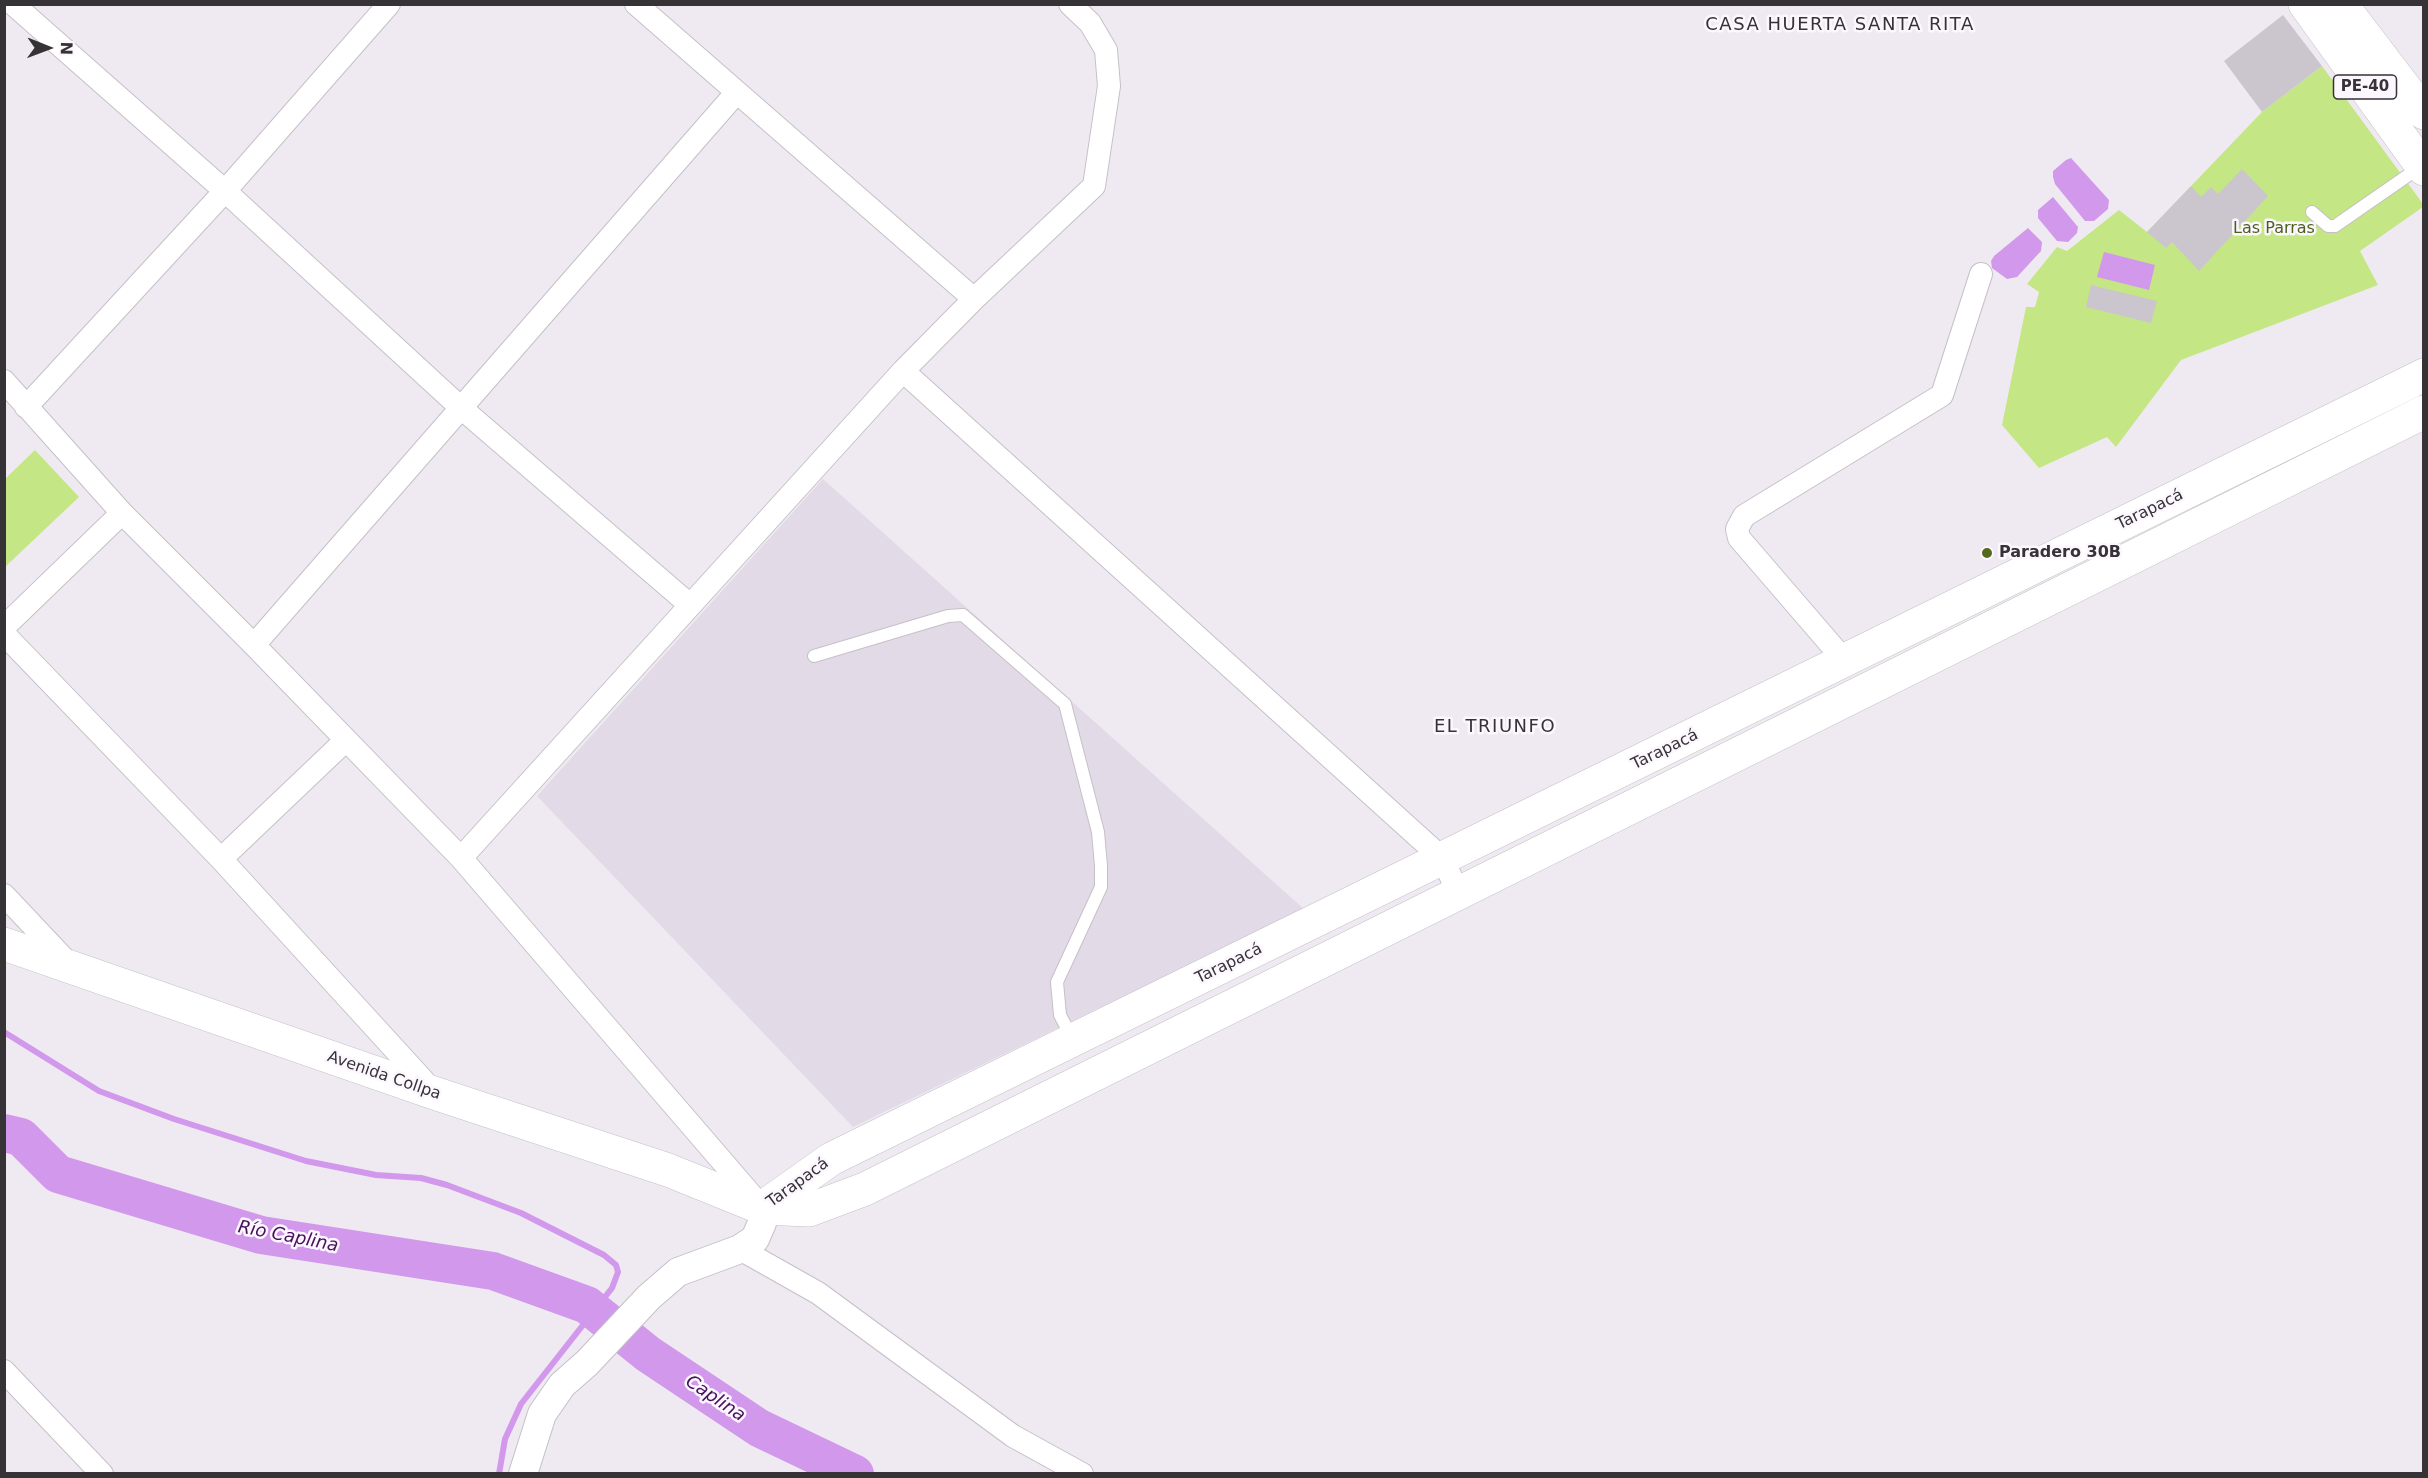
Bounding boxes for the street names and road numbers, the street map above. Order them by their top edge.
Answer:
road number: PE-40 [2334,75,2396,99]
street label: Tarapacá [2113,486,2187,534]
street label: Tarapacá [1628,726,1702,774]
street label: Tarapacá [1192,940,1266,988]
street label: Avenida Collpa [325,1048,443,1104]
street label: Tarapacá [763,1154,833,1212]

